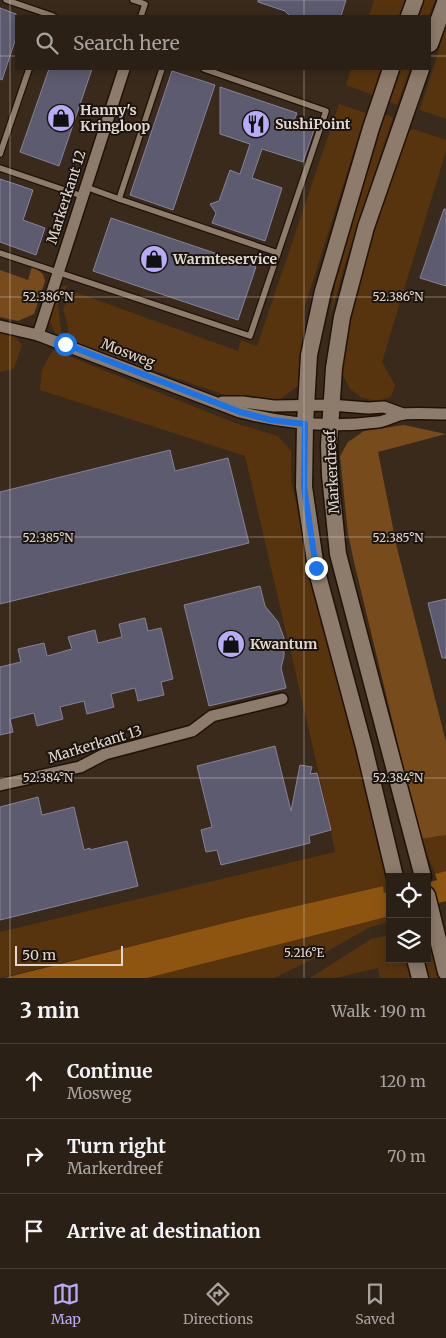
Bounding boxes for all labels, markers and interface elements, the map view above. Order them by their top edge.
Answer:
search box [15,15,431,70]
icon: search [33,29,61,57]
text: Search here [73,31,180,55]
place label: Hanny's Kringloop [80,101,150,135]
shop icon: Hanny's Kringloop [46,103,76,133]
restaurant icon: SushiPoint [241,109,271,139]
place label: SushiPoint [275,115,351,133]
street label: Markerkant 12 [42,148,90,246]
shop icon: Warmteservice [139,244,169,274]
place label: Warmteservice [172,250,278,268]
text: 52.386°N [22,289,74,304]
text: 52.386°N [372,289,424,304]
route start [54,333,77,356]
street label: Mosweg [98,335,158,372]
street label: Markerdreef [321,429,343,514]
text: 52.385°N [23,530,74,545]
text: 52.385°N [373,530,424,545]
route end [305,557,328,580]
shop icon: Kwantum [216,629,246,659]
place label: Kwantum [250,635,317,653]
street label: Markerkant 13 [46,721,144,767]
text: 52.384°N [23,770,74,785]
text: 52.384°N [373,770,424,785]
map controls [386,873,431,963]
button: locate [386,873,431,918]
button: layers [386,918,431,963]
scale bar [15,943,122,966]
text: 5.216°E [284,945,324,960]
text: 50 m [22,946,56,964]
text: 3 min [20,997,79,1024]
text: Walk · 190 m [331,1001,426,1021]
text: Continue [67,1059,153,1083]
icon: ahead [20,1067,48,1095]
text: 120 m [380,1071,426,1091]
text: Mosweg [67,1083,131,1103]
text: Turn right [67,1134,166,1158]
icon: right [20,1142,48,1170]
text: 70 m [387,1146,426,1166]
text: Markerdreef [67,1158,163,1178]
icon: arrive [20,1217,48,1245]
text: Arrive at destination [67,1219,261,1243]
tab: Map [51,1280,81,1328]
tab: Directions [183,1280,253,1328]
tab: Saved [355,1280,395,1328]

